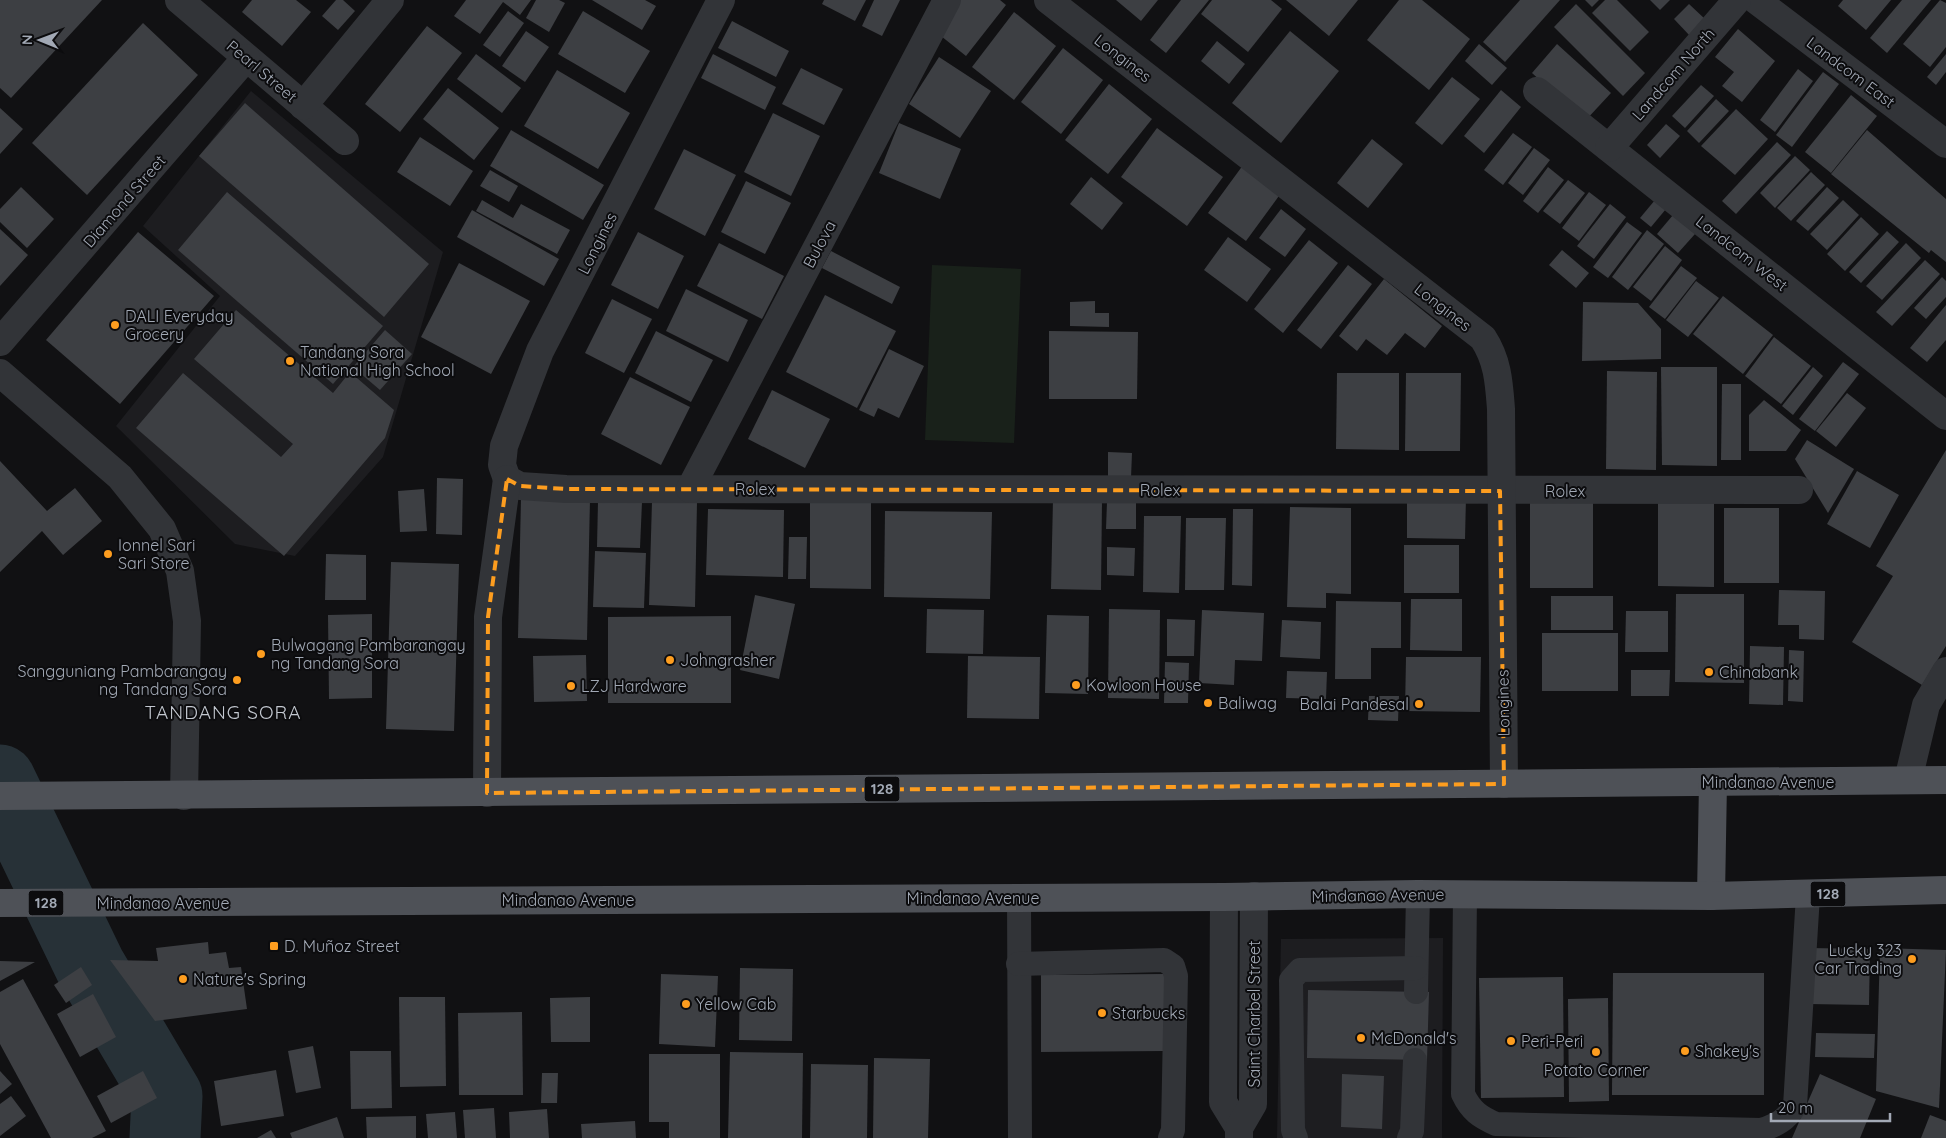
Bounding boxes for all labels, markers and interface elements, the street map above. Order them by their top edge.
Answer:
north arrow [15,15,65,65]
street label: Landcom North [1627,24,1719,124]
street label: Longines [1091,30,1155,86]
street label: Landcom East [1803,32,1899,112]
text: N [18,34,36,45]
street label: Pearl Street [223,36,301,106]
street label: Diamond Street [78,151,170,251]
street label: Longines [573,209,621,277]
street label: Landcom West [1692,211,1792,295]
street label: Bulova [798,217,840,271]
street label: Longines [1411,279,1475,335]
place label: DALI Everyday Grocery [125,306,234,344]
marker: DALI Everyday Grocery [109,319,121,331]
place label: Tandang Sora National High School [300,342,455,380]
marker: Tandang Sora National High School [284,355,296,367]
street label: Rolex [735,479,775,499]
street label: Rolex [1140,480,1180,500]
street label: Rolex [1545,481,1585,501]
place label: Ionnel Sari Sari Store [118,535,196,573]
marker: Ionnel Sari Sari Store [102,548,114,560]
place label: Bulwagang Pambarangay ng Tandang Sora [271,635,466,673]
marker: Bulwagang Pambarangay ng Tandang Sora [255,648,267,660]
place label: Johngrasher [680,650,775,670]
marker: Johngrasher [664,654,676,666]
place label: Sangguniang Pambarangay ng Tandang Sora [17,661,227,699]
place label: Chinabank [1719,662,1798,682]
marker: Chinabank [1703,666,1715,678]
street label: Longines [1492,670,1514,736]
marker: Sangguniang Pambarangay ng Tandang Sora [231,674,243,686]
place label: Kowloon House [1086,675,1201,695]
place label: LZJ Hardware [581,676,687,696]
marker: Kowloon House [1070,679,1082,691]
marker: LZJ Hardware [565,680,577,692]
place label: Baliwag [1218,693,1277,713]
place label: Balai Pandesal [1300,694,1409,714]
marker: Baliwag [1202,697,1214,709]
marker: Balai Pandesal [1413,698,1425,710]
district label: TANDANG SORA [145,700,302,724]
street label: Mindanao Avenue [1702,772,1835,792]
road number: 128 [864,776,900,802]
road number: 128 [1810,882,1846,906]
street label: Mindanao Avenue [1311,884,1445,906]
street label: Mindanao Avenue [907,888,1040,908]
road number: 128 [28,890,64,916]
street label: Mindanao Avenue [502,890,635,910]
street label: Mindanao Avenue [97,893,230,913]
place label: D. Muñoz Street [284,936,400,956]
marker: D. Muñoz Street [268,940,280,952]
street label: Saint Charbel Street [1244,940,1264,1088]
place label: Lucky 323 Car Trading [1815,940,1902,978]
marker: Lucky 323 Car Trading [1906,953,1918,965]
place label: Nature's Spring [193,969,306,989]
marker: Nature's Spring [177,973,189,985]
place label: Yellow Cab [696,994,776,1014]
marker: Yellow Cab [680,998,692,1010]
place label: Starbucks [1112,1003,1185,1023]
marker: Starbucks [1096,1007,1108,1019]
place label: McDonald's [1371,1028,1457,1048]
place label: Peri-Peri [1521,1031,1583,1051]
marker: McDonald's [1355,1032,1367,1044]
marker: Peri-Peri [1505,1035,1517,1047]
place label: Shakey's [1695,1041,1760,1061]
marker: Shakey's [1679,1045,1691,1057]
marker: Potato Corner [1590,1046,1602,1058]
place label: Potato Corner [1544,1060,1648,1080]
scale bar [1771,1090,1890,1122]
text: 20 m [1778,1098,1813,1117]

